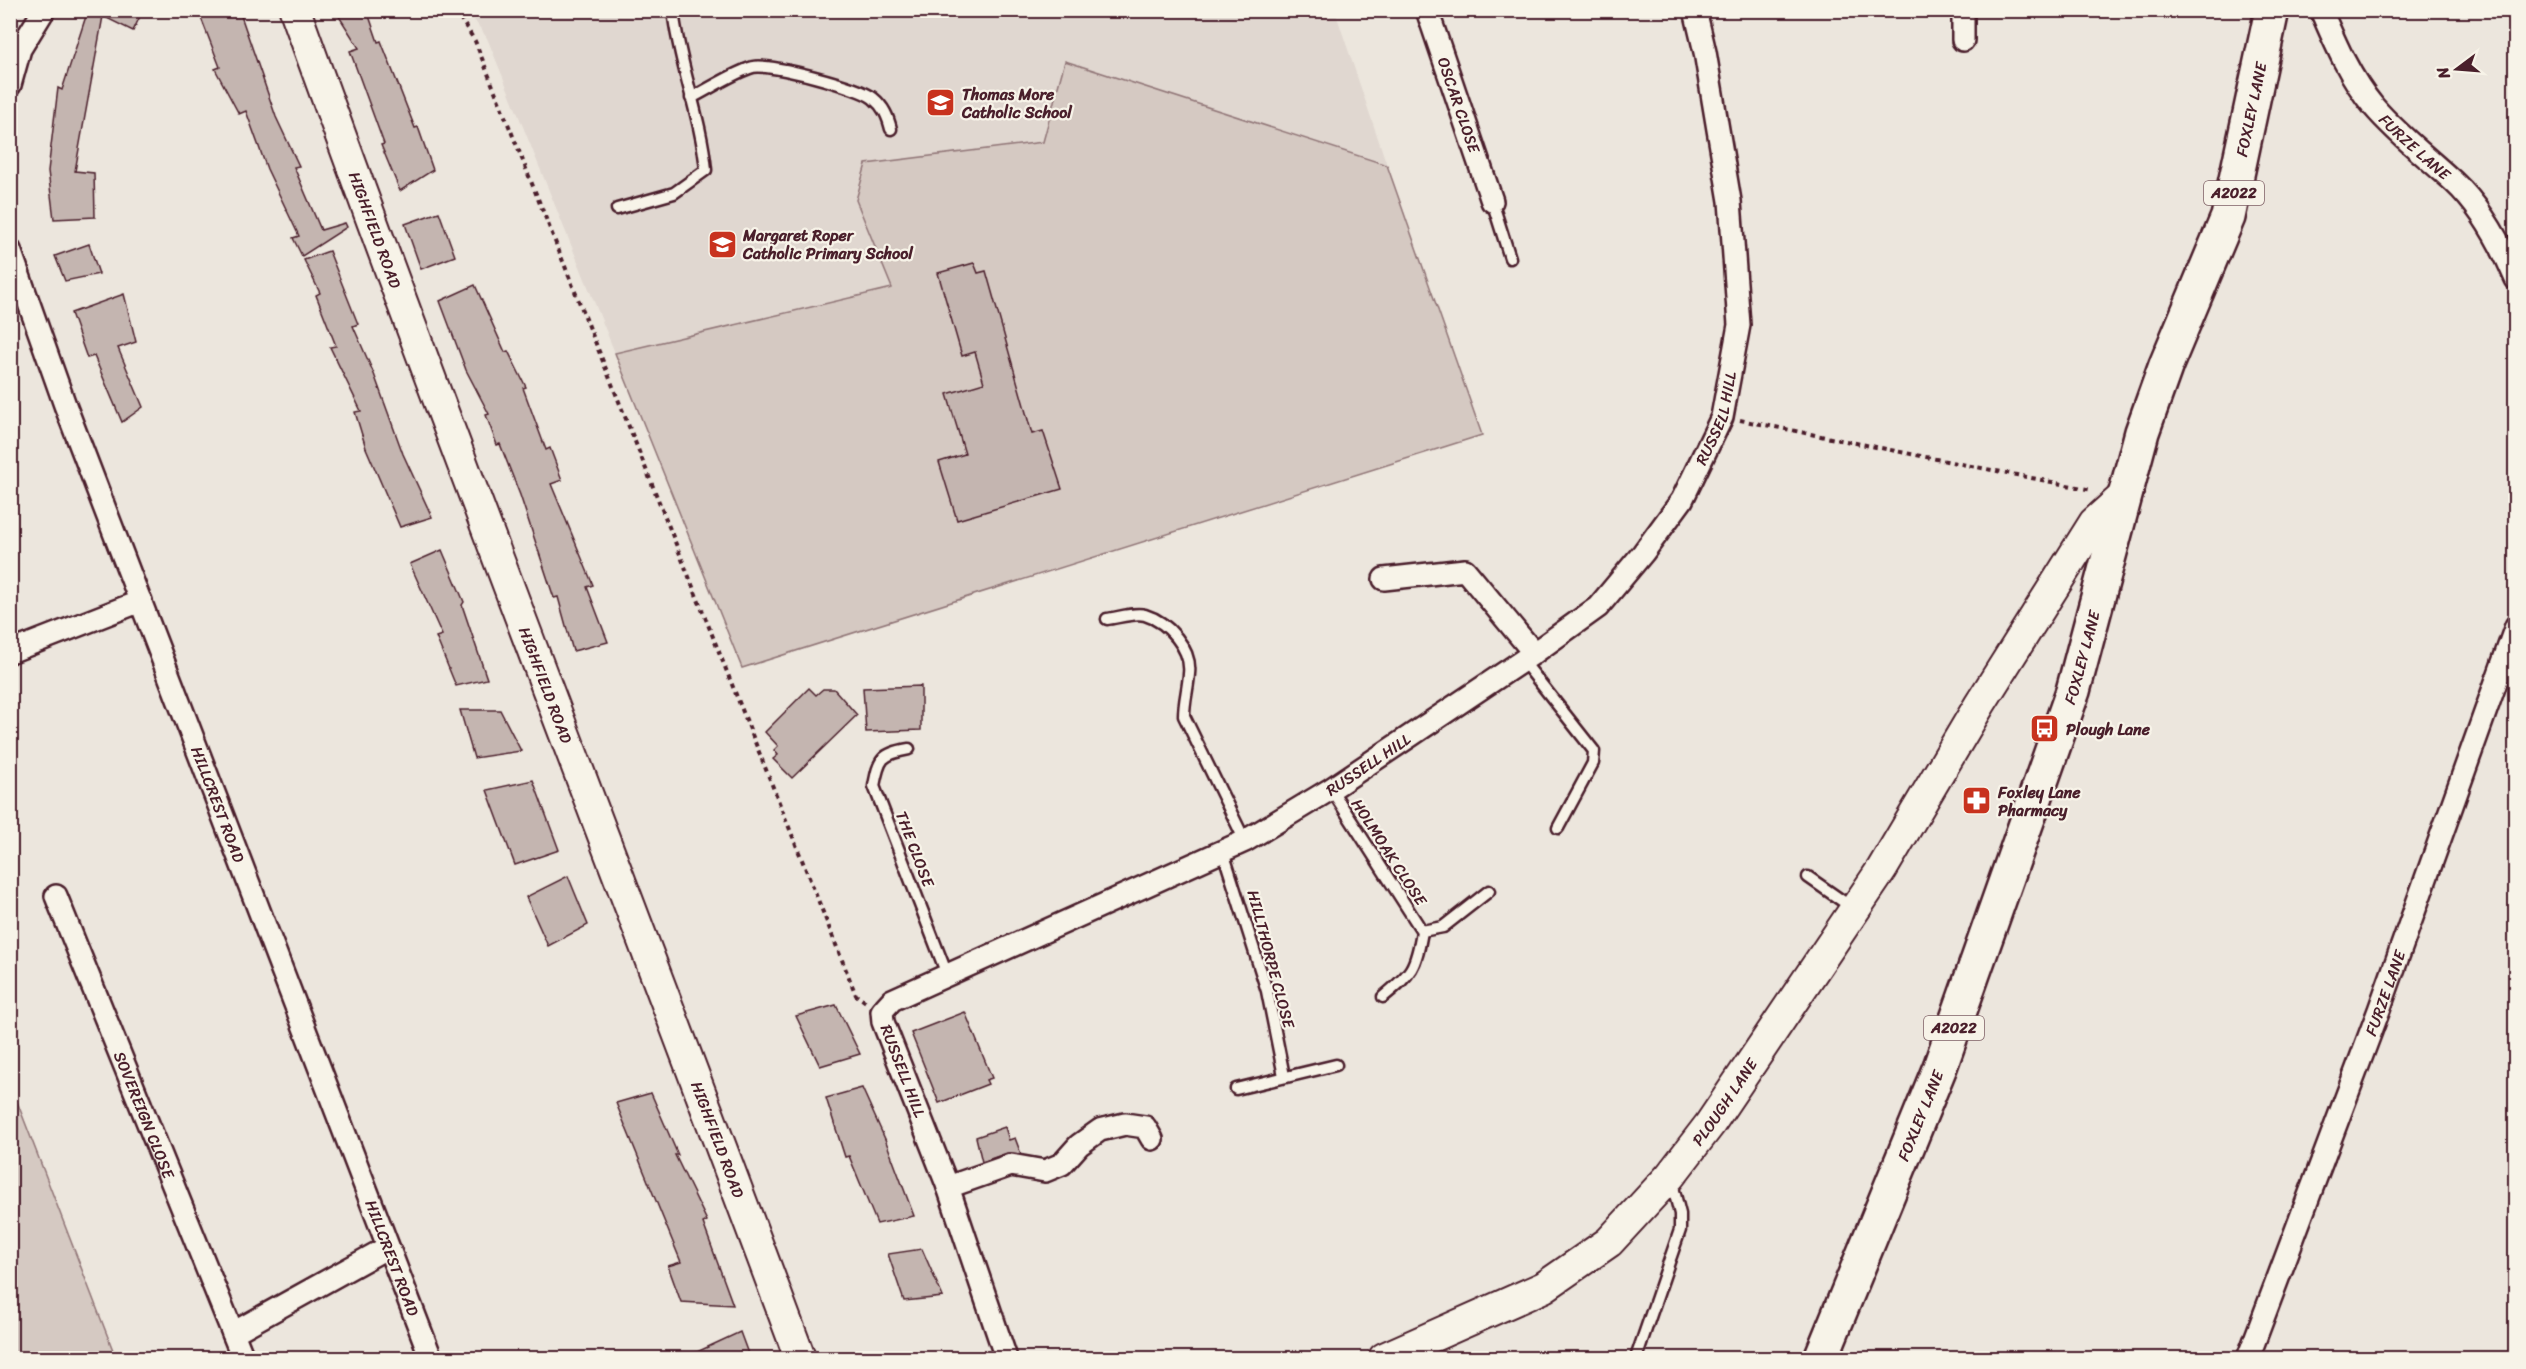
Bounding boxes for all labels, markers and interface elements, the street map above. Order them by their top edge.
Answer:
north arrow [2427,39,2487,99]
street label: OSCAR CLOSE [1429,53,1489,158]
street label: FOXLEY LANE [2227,58,2275,159]
text: N [2427,63,2459,83]
place label: Thomas More Catholic School [961,80,1073,127]
school or university icon: Thomas More Catholic School [925,87,957,119]
street label: FURZE LANE [2372,106,2459,188]
street label: HIGHFIELD ROAD [340,167,410,293]
road number: A2022 [2204,181,2264,205]
place label: Margaret Roper Catholic Primary School [742,221,914,268]
school or university icon: Margaret Roper Catholic Primary School [706,228,738,260]
street label: RUSSELL HILL [1686,368,1745,470]
street label: FOXLEY LANE [2055,606,2109,708]
street label: HIGHFIELD ROAD [511,622,581,748]
bus stop icon: Plough Lane [2029,713,2061,745]
place label: Plough Lane [2066,715,2151,744]
street label: RUSSELL HILL [1319,725,1417,804]
street label: HILLCREST ROAD [183,742,254,867]
place label: Foxley Lane Pharmacy [1997,778,2081,825]
pharmacy icon: Foxley Lane Pharmacy [1961,785,1993,817]
street label: HOLMOAK CLOSE [1343,792,1435,913]
street label: THE CLOSE [887,807,943,892]
street label: HILLTHORPE CLOSE [1239,887,1304,1032]
street label: FURZE LANE [2356,945,2414,1040]
road number: A2022 [1924,1016,1984,1040]
street label: RUSSELL HILL [872,1020,934,1122]
street label: SOVEREIGN CLOSE [106,1047,184,1184]
street label: PLOUGH LANE [1684,1051,1766,1152]
street label: FOXLEY LANE [1889,1064,1952,1165]
street label: HIGHFIELD ROAD [683,1077,753,1202]
street label: HILLCREST ROAD [357,1195,428,1321]

